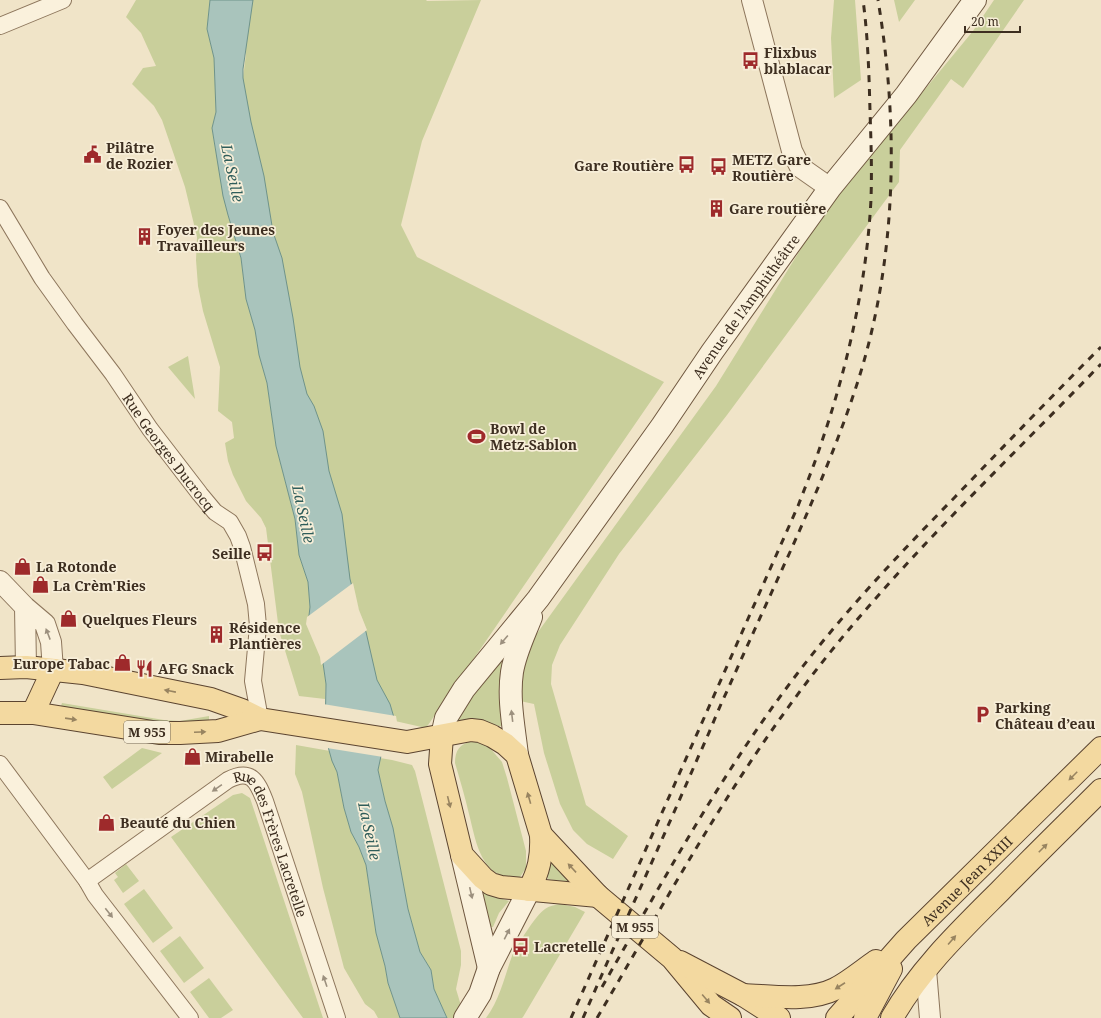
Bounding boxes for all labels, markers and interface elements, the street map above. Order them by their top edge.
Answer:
scale bar [965,8,1020,34]
text: 20 m [971,13,999,30]
place label: Flixbus blablacar [764,43,833,78]
bus stop icon: Flixbus blablacar [741,50,761,70]
place label: Pilâtre de Rozier [106,138,174,173]
water label: La Seille [217,141,249,204]
public building icon: Pilâtre de Rozier [83,145,103,165]
place label: METZ Gare Routière [732,150,811,185]
bus stop icon: Gare Routière [677,155,697,175]
place label: Gare Routière [574,156,674,175]
bus stop icon: METZ Gare Routière [709,157,729,177]
building icon: Gare routière [706,198,726,218]
place label: Gare routière [729,199,826,218]
place label: Foyer des Jeunes Travailleurs [157,220,275,255]
building icon: Foyer des Jeunes Travailleurs [134,227,154,247]
street label: Avenue de l'Amphithéâtre [687,230,803,382]
street label: Rue Georges Ducrocq [119,389,220,515]
place label: Bowl de Metz-Sablon [490,419,577,454]
sports icon: Bowl de Metz-Sablon [467,426,487,446]
water label: La Seille [288,482,320,545]
bus stop icon: Seille [254,543,274,563]
place label: Seille [212,544,251,563]
shop icon: La Rotonde [13,556,33,576]
place label: La Rotonde [36,557,116,576]
shop icon: La Crèm'Ries [30,575,50,595]
place label: La Crèm'Ries [53,576,146,595]
shop icon: Quelques Fleurs [59,609,79,629]
place label: Quelques Fleurs [82,610,197,629]
place label: Résidence Plantières [229,618,302,653]
building icon: Résidence Plantières [206,625,226,645]
one-way arrow [45,627,51,639]
one-way arrow [500,635,509,646]
shop icon: Europe Tabac [113,653,133,673]
place label: Europe Tabac [13,654,110,673]
restaurant icon: AFG Snack [135,658,155,678]
place label: AFG Snack [158,659,234,678]
one-way arrow [164,687,176,693]
place label: Parking Château d’eau [995,698,1095,733]
parking icon: Parking Château d’eau [972,705,992,725]
one-way arrow [509,710,516,722]
one-way arrow [65,716,77,722]
road number: M 955 [124,721,170,743]
one-way arrow [194,729,206,736]
shop icon: Mirabelle [182,746,202,766]
place label: Mirabelle [205,747,274,766]
street label: Rue des Frères Lacretelle [231,766,312,920]
one-way arrow [1068,771,1078,781]
one-way arrow [211,784,222,792]
one-way arrow [526,791,532,803]
one-way arrow [447,795,453,808]
water label: La Seille [354,799,386,862]
shop icon: Beauté du Chien [97,812,117,832]
place label: Beauté du Chien [120,813,236,832]
street label: Avenue Jean XXIII [917,831,1016,930]
one-way arrow [1038,843,1048,853]
one-way arrow [567,863,576,873]
one-way arrow [469,887,475,899]
one-way arrow [105,907,113,918]
road number: M 955 [612,916,658,938]
one-way arrow [504,928,510,939]
one-way arrow [948,935,957,946]
bus stop icon: Lacretelle [511,936,531,956]
place label: Lacretelle [534,937,606,956]
one-way arrow [322,975,328,987]
one-way arrow [834,982,846,989]
one-way arrow [701,993,710,1004]

